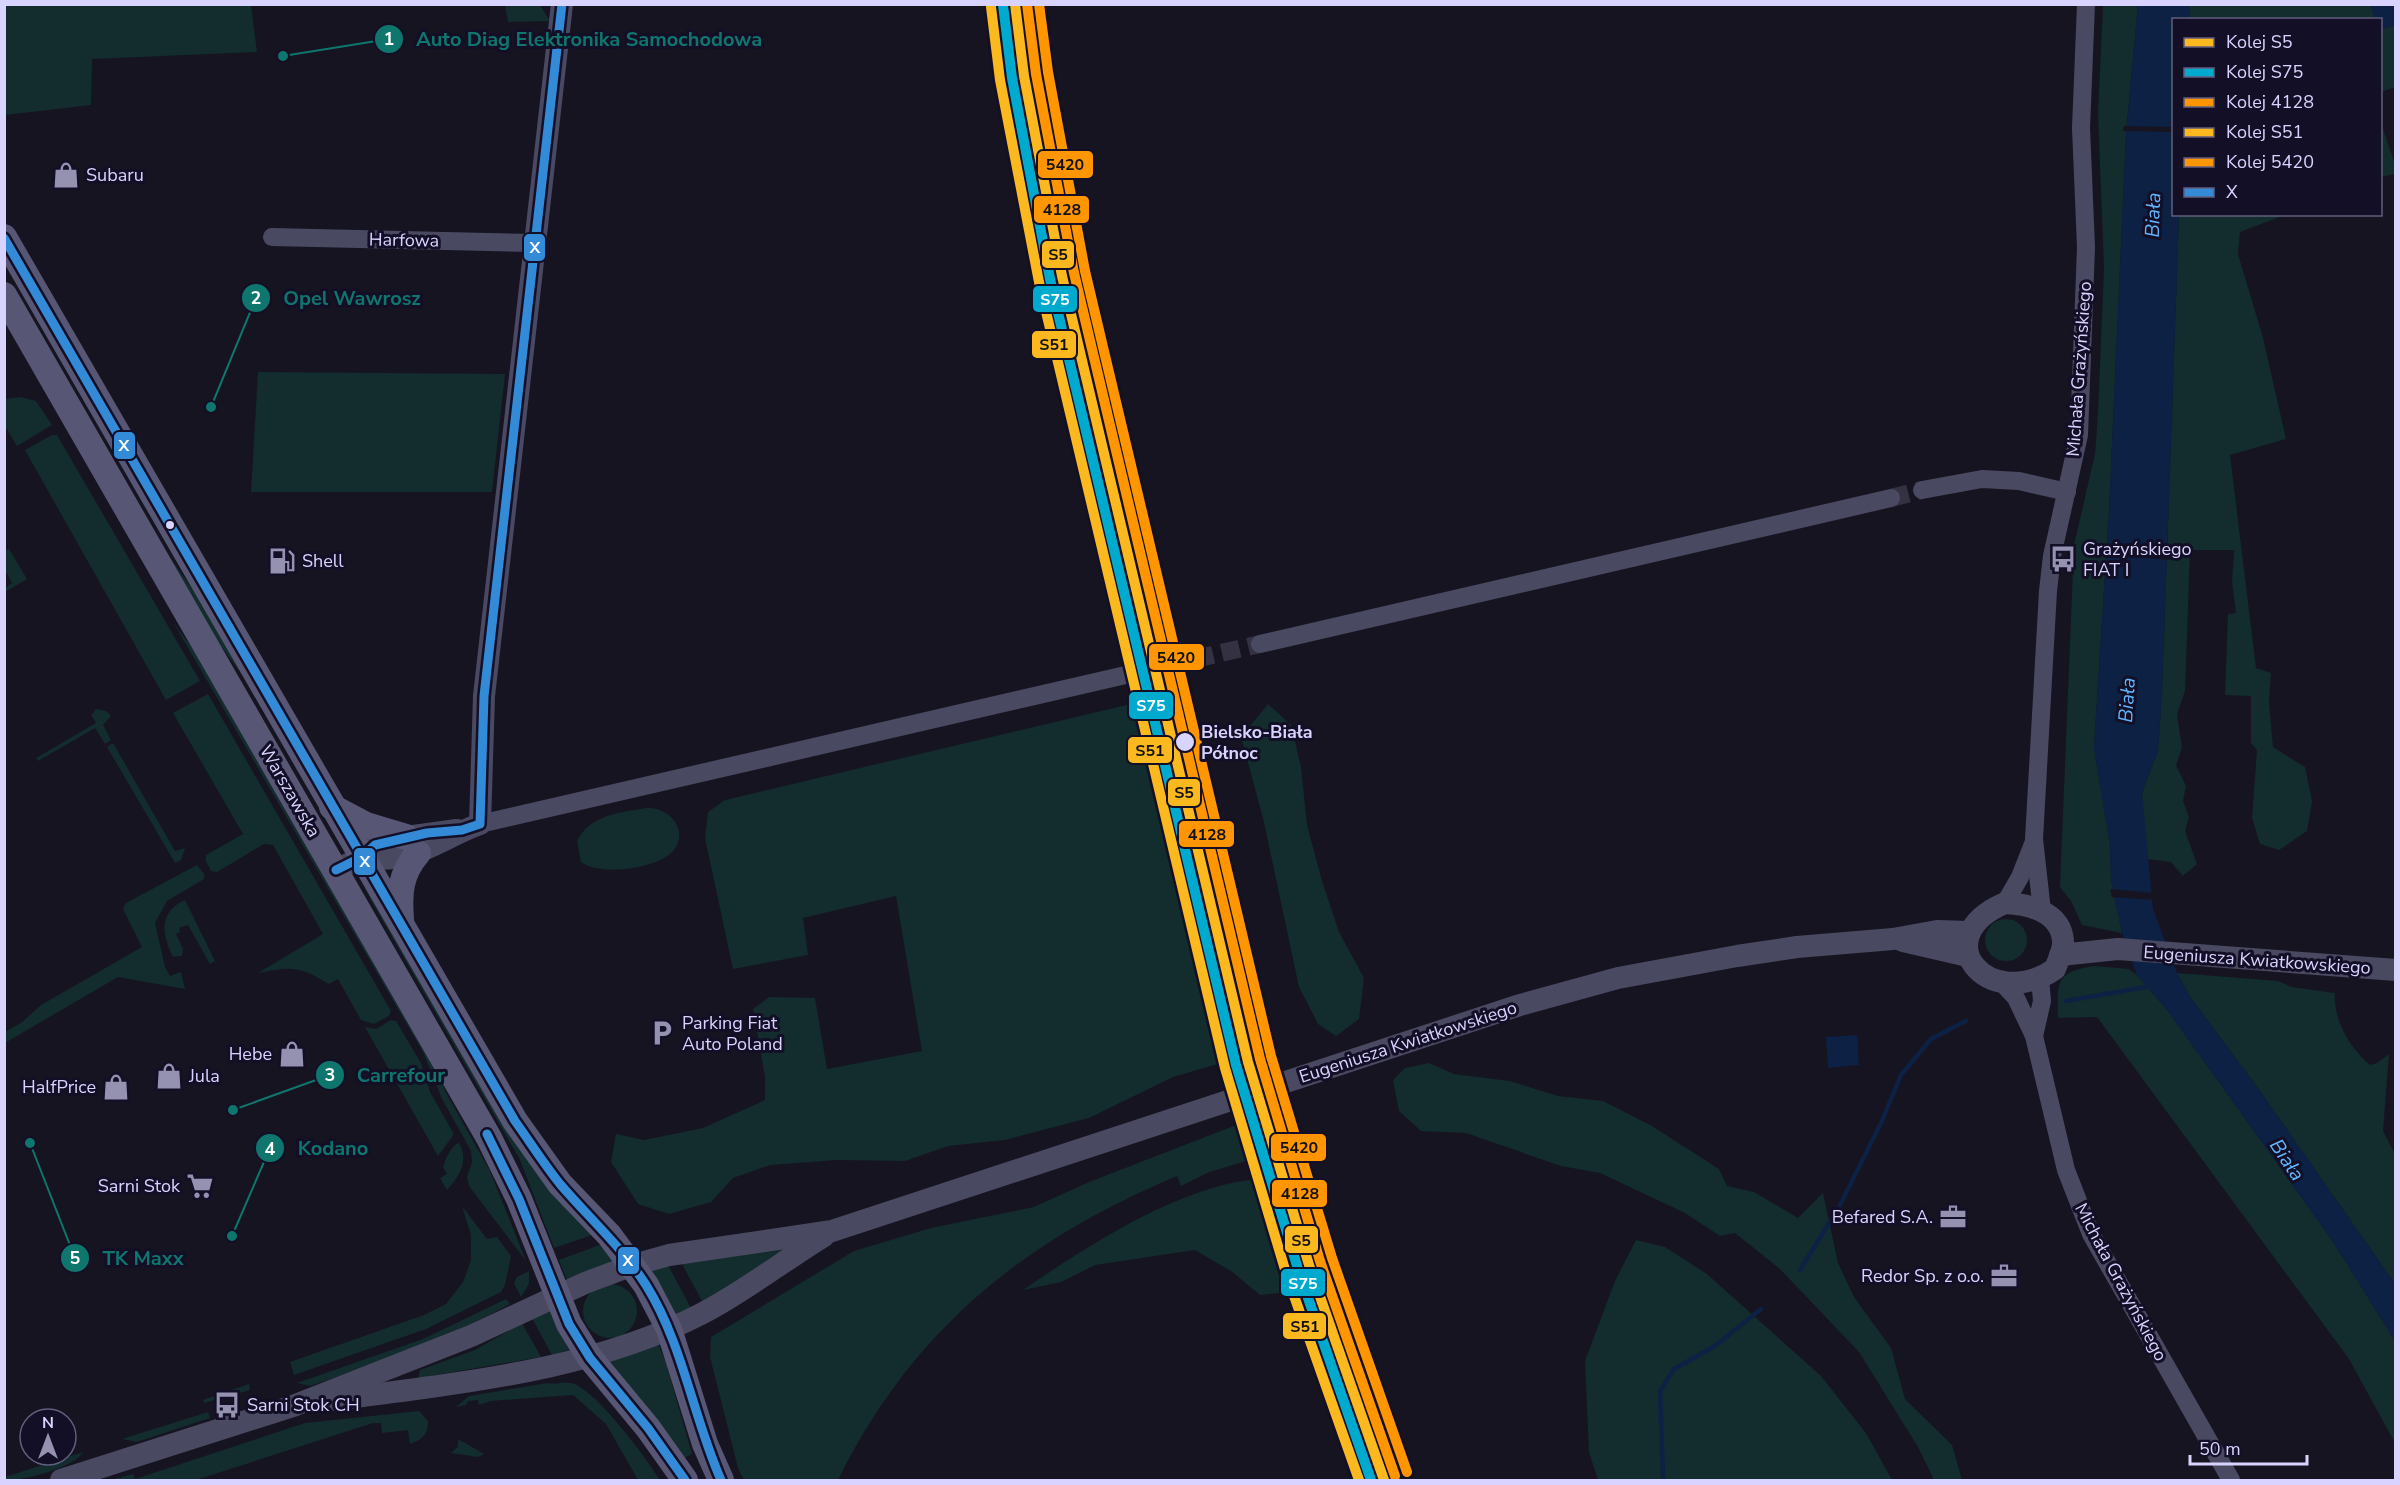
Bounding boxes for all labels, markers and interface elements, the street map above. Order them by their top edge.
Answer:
legend [2172,18,2382,216]
callout: Auto Diag Elektronika Samochodowa [374,20,775,58]
text: Auto Diag Elektronika Samochodowa [416,26,762,53]
text: 1 [384,27,394,51]
text: Kolej S5 [2226,30,2293,54]
text: Kolej S75 [2226,60,2303,84]
text: Kolej 4128 [2226,90,2314,114]
text: Kolej S51 [2226,120,2303,144]
line badge: 5420 [1037,150,1094,179]
text: Kolej 5420 [2226,150,2314,174]
text: 5420 [1046,154,1084,176]
shop icon: Subaru [51,160,81,190]
place label: Subaru [86,163,144,187]
text: X [2226,180,2238,204]
water label: Biała [2139,192,2167,238]
line badge: 4128 [1033,195,1090,224]
text: 4128 [1043,199,1081,221]
street label: Harfowa [369,227,439,253]
line badge: X [523,233,546,262]
text: X [529,237,541,259]
line badge: S5 [1041,240,1075,269]
text: S5 [1048,244,1068,266]
callout: Opel Wawrosz [241,279,432,317]
street label: Michała Grażyńskiego [2061,280,2097,458]
text: Opel Wawrosz [283,285,421,312]
line badge: S75 [1032,285,1078,313]
text: 2 [251,286,261,310]
text: S75 [1040,289,1070,311]
line badge: S51 [1031,330,1077,359]
text: S51 [1039,334,1069,356]
line badge: X [113,431,136,460]
text: X [118,435,130,457]
unlabelled marker [164,519,176,531]
place label: Grażyńskiego FIAT I [2083,537,2192,582]
bus stop icon: Grażyńskiego FIAT I [2048,544,2078,574]
fuel station icon: Shell [267,546,297,576]
place label: Shell [302,549,344,573]
line badge: 5420 [1148,643,1205,671]
text: 5420 [1157,647,1195,669]
water label: Biała [2112,676,2142,724]
line badge: S75 [1128,691,1174,720]
text: S75 [1136,695,1166,717]
place label: Bielsko-Biała Północ [1201,720,1313,765]
marker: Bielsko-Biała Północ [1174,731,1196,753]
line badge: S51 [1127,736,1173,764]
street label: Warszawska [254,740,326,842]
text: S51 [1135,740,1165,762]
line badge: S5 [1167,778,1201,807]
text: S5 [1174,782,1194,804]
line badge: 4128 [1178,820,1235,848]
text: 4128 [1188,824,1226,846]
line badge: X [353,847,376,876]
text: X [359,851,371,873]
street label: Eugeniusza Kwiatkowskiego [2143,940,2371,980]
street label: Eugeniusza Kwiatkowskiego [1296,995,1520,1089]
place label: Parking Fiat Auto Poland [682,1011,783,1056]
parking icon: Parking Fiat Auto Poland [647,1018,677,1048]
shop icon: Hebe [277,1039,307,1069]
place label: Hebe [229,1042,272,1066]
callout: Carrefour [315,1056,458,1094]
shop icon: Jula [154,1061,184,1091]
text: Carrefour [357,1062,445,1089]
text: 3 [325,1063,335,1087]
place label: Jula [188,1064,220,1088]
shop icon: HalfPrice [101,1072,131,1102]
place label: HalfPrice [22,1075,96,1099]
callout: Kodano [255,1129,380,1167]
line badge: 5420 [1270,1133,1327,1162]
water label: Biała [2263,1134,2311,1186]
text: Kodano [298,1135,368,1162]
text: 4 [265,1137,276,1161]
text: 5420 [1280,1137,1318,1159]
supermarket icon: Sarni Stok [185,1171,215,1201]
place label: Sarni Stok [98,1174,181,1198]
line badge: 4128 [1271,1179,1328,1208]
text: 4128 [1281,1183,1319,1205]
street label: Michała Grażyńskiego [2069,1199,2173,1365]
office icon: Befared S.A. [1938,1202,1968,1232]
place label: Befared S.A. [1832,1205,1933,1229]
line badge: S5 [1284,1225,1319,1254]
text: S5 [1291,1230,1311,1252]
callout: TK Maxx [60,1239,195,1277]
text: TK Maxx [102,1245,185,1272]
text: 5 [70,1246,81,1270]
line badge: X [617,1246,640,1275]
text: X [622,1250,634,1272]
office icon: Redor Sp. z o.o. [1989,1261,2019,1291]
place label: Redor Sp. z o.o. [1861,1264,1984,1288]
line badge: S75 [1280,1268,1326,1297]
text: S75 [1288,1273,1318,1295]
line badge: S51 [1282,1312,1327,1340]
text: S51 [1290,1316,1320,1338]
bus stop icon: Sarni Stok CH [212,1390,242,1420]
place label: Sarni Stok CH [247,1393,360,1417]
north arrow [18,1407,78,1467]
text: N [42,1412,54,1434]
scale bar [2190,1428,2307,1466]
text: 50 m [2199,1437,2241,1461]

